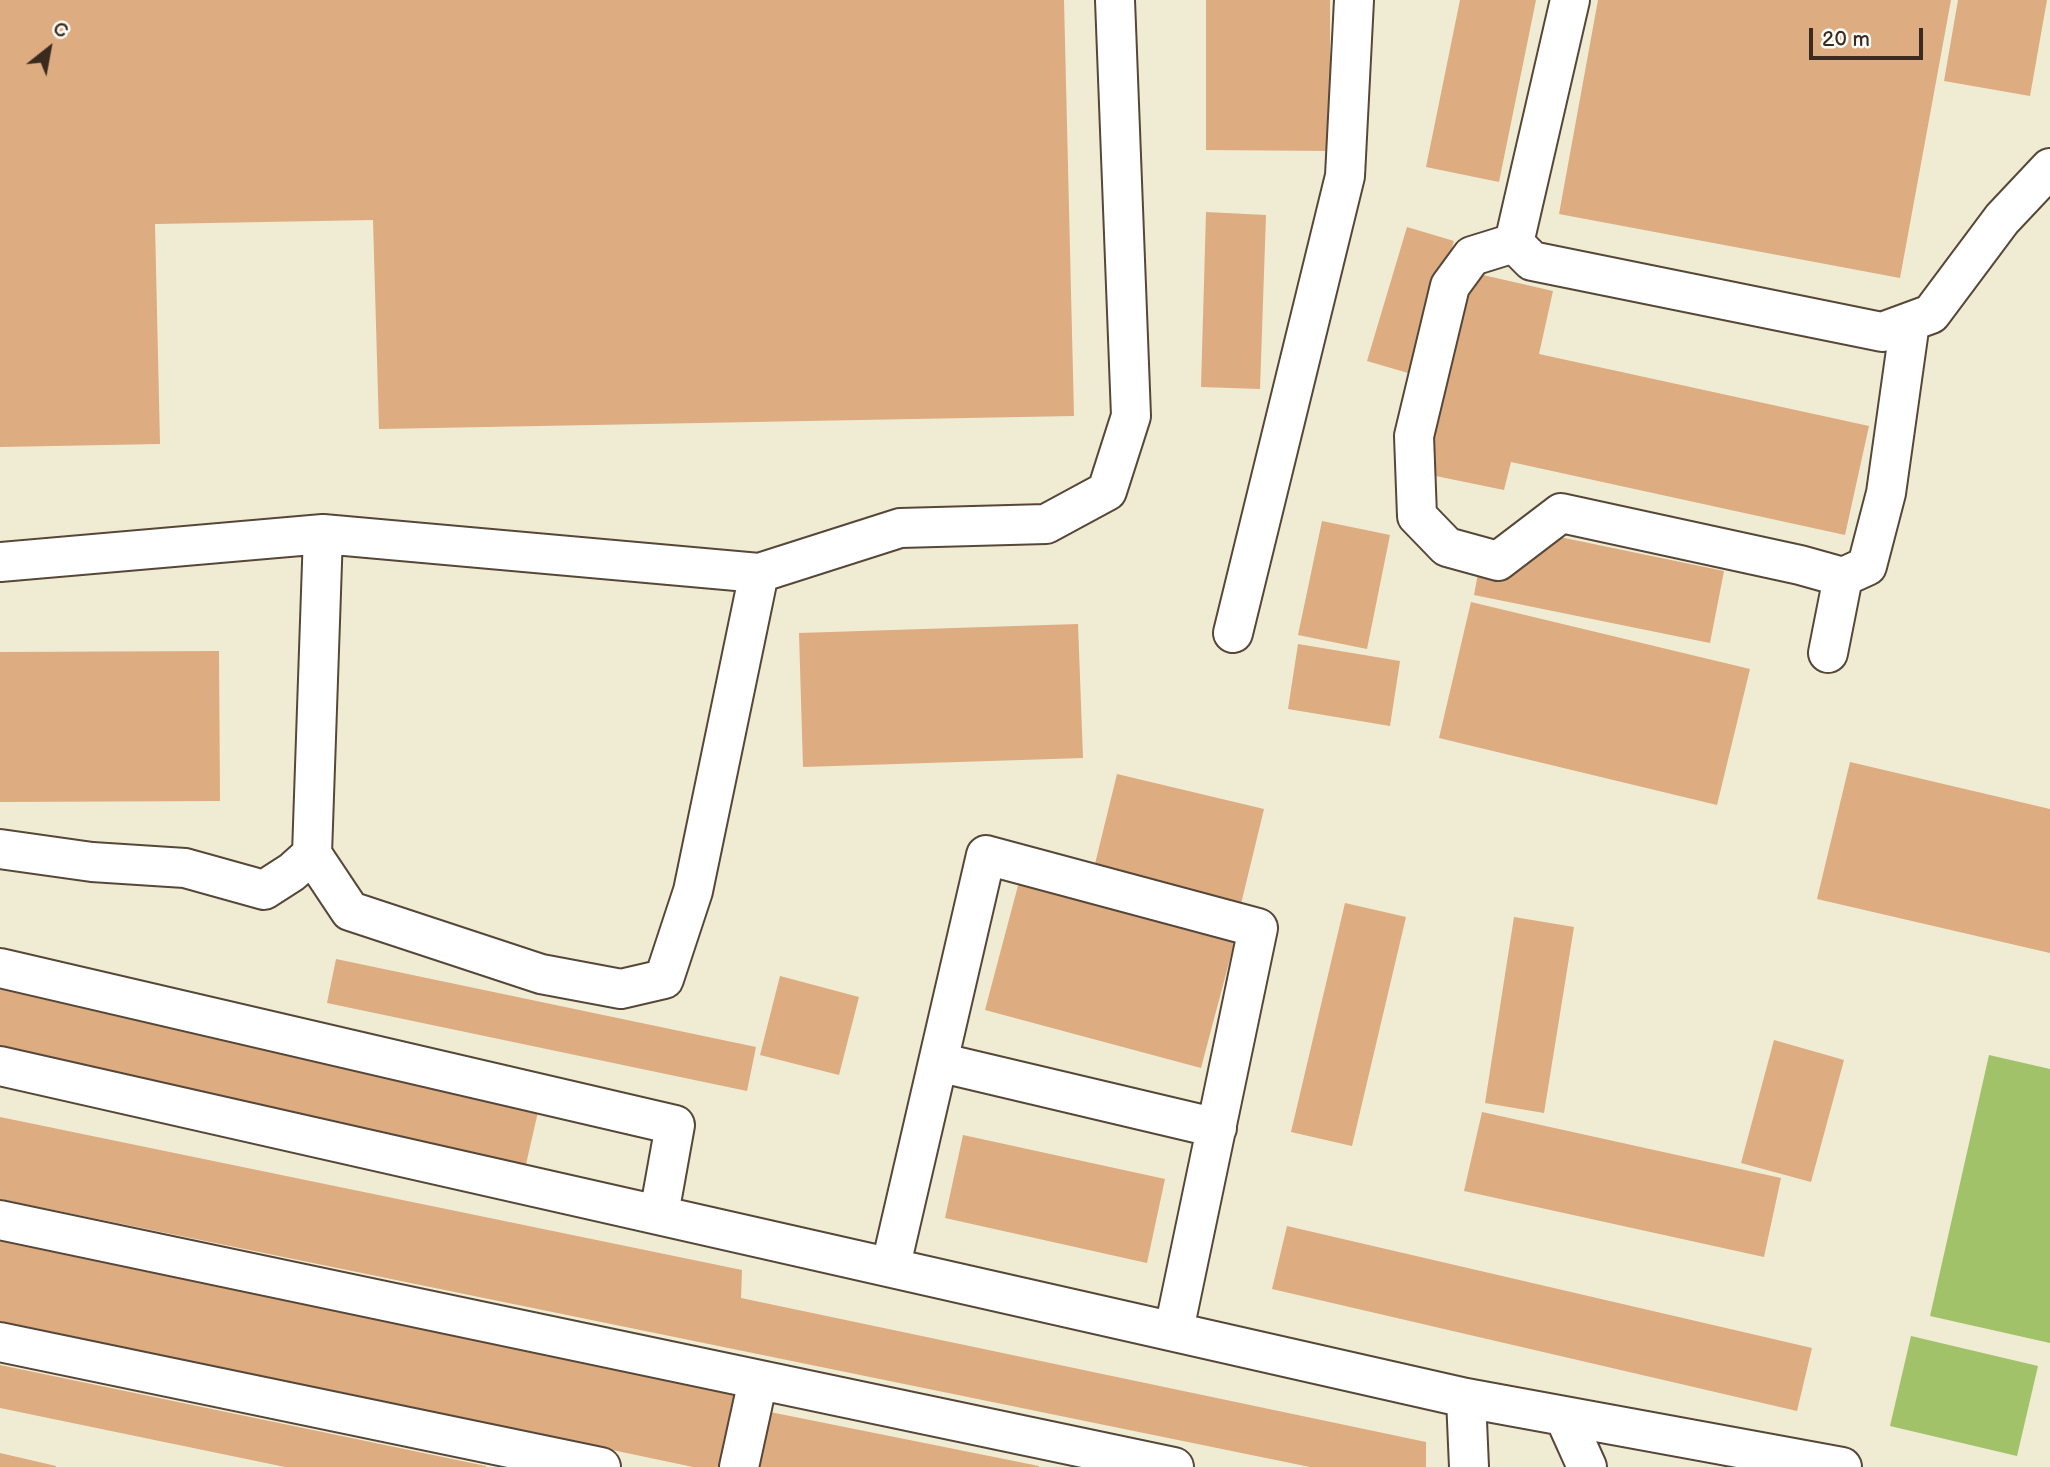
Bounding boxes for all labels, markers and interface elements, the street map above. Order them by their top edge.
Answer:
north arrow [14,14,84,84]
scale bar [1812,14,1926,58]
text: С [48,17,72,44]
text: 20 m [1822,27,1870,52]

